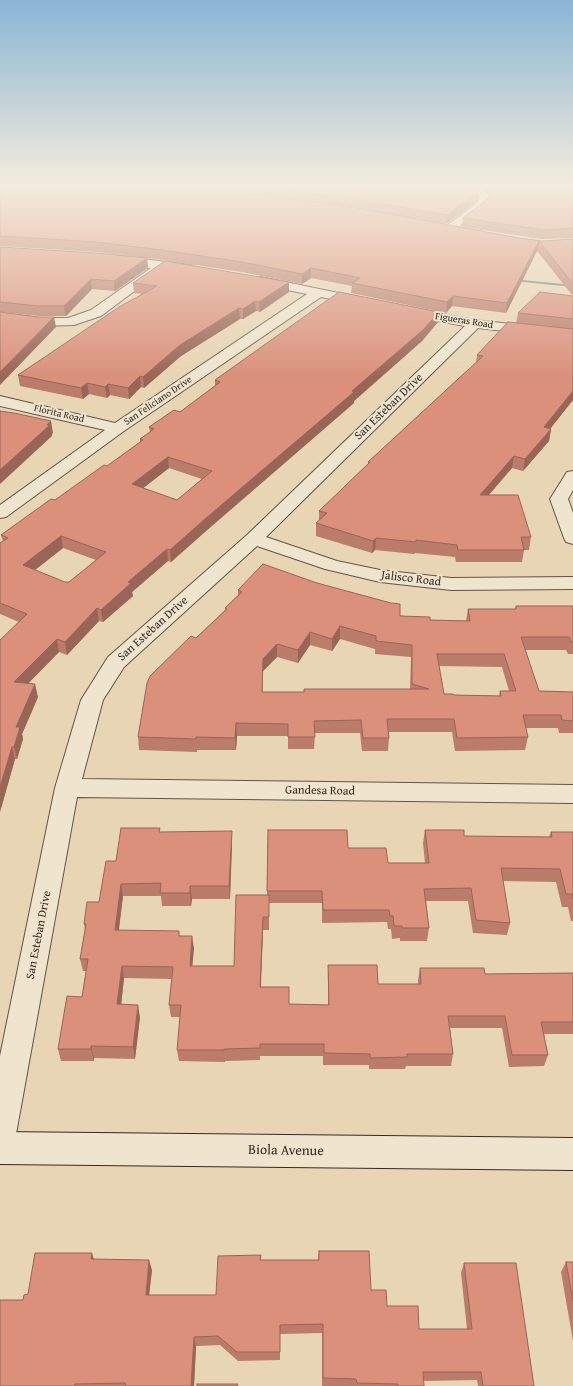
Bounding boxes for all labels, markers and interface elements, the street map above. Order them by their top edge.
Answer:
street label: Figueras Road [434,310,494,332]
street label: San Esteban Drive [352,371,426,443]
street label: San Feliciano Drive [122,374,194,428]
street label: Florita Road [33,402,85,426]
street label: Jalisco Road [380,568,442,590]
street label: San Esteban Drive [115,594,191,664]
street label: Gandesa Road [285,783,355,799]
street label: San Esteban Drive [23,890,55,980]
street label: Biola Avenue [248,1142,324,1160]

